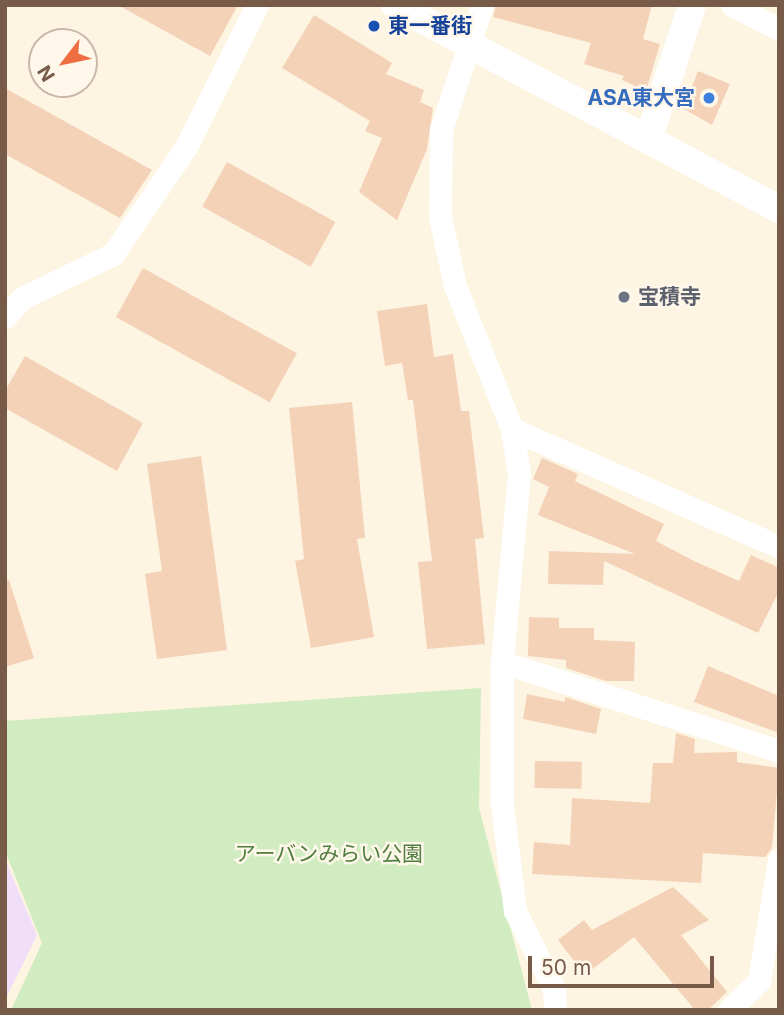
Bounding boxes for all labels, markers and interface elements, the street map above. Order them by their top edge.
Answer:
place label: 東一番街 [388,13,472,39]
marker: 東一番街 [366,18,382,34]
north arrow [28,28,98,98]
text: N [33,61,60,86]
place label: ASA東大宮 [588,85,695,111]
marker: ASA東大宮 [701,90,717,106]
place label: 宝積寺 [638,284,701,310]
marker: 宝積寺 [616,289,632,305]
park label: アーバンみらい公園 [235,841,423,867]
scale bar [532,942,718,986]
text: 50 m [541,955,591,980]

